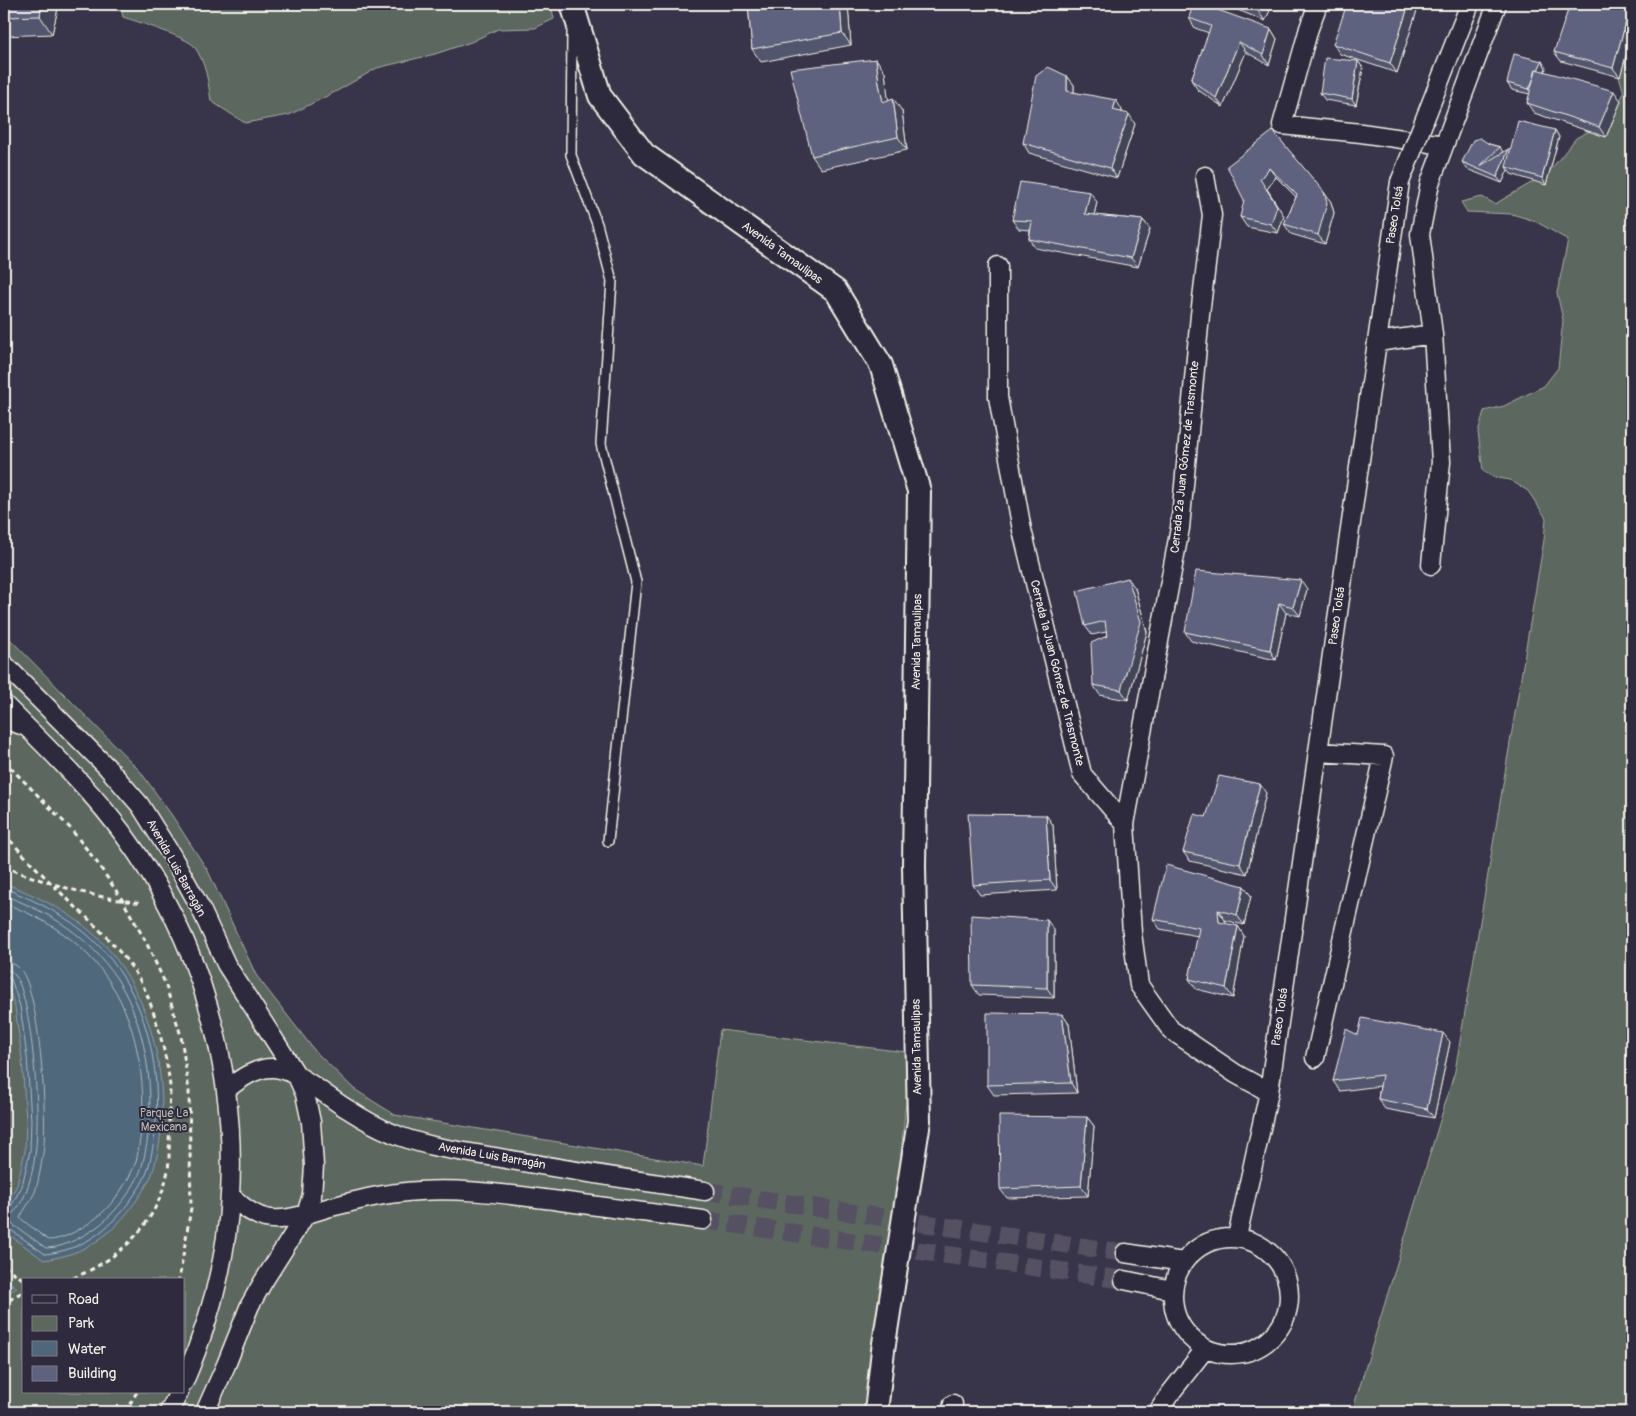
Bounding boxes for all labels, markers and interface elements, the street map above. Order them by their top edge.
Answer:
street label: Paseo Tolsá [1383,185,1407,245]
street label: Avenida Tamaulipas [739,219,826,288]
street label: Cerrada 2ª Juan Gómez de Trasmonte [1167,360,1203,554]
street label: Cerrada 1ª Juan Gómez de Trasmonte [1027,578,1087,768]
street label: Paseo Tolsá [1326,586,1349,646]
street label: Avenida Tamaulipas [909,593,925,690]
street label: Avenida Luis Barragán [143,817,209,919]
street label: Paseo Tolsá [1269,987,1292,1047]
street label: Avenida Tamaulipas [909,998,925,1095]
park label: Parque La Mexicana [140,1106,189,1135]
street label: Avenida Luis Barragán [437,1139,547,1173]
legend [22,1278,185,1394]
text: Road [68,1290,99,1309]
text: Park [68,1314,95,1333]
text: Water [68,1340,107,1359]
text: Building [68,1364,116,1383]

